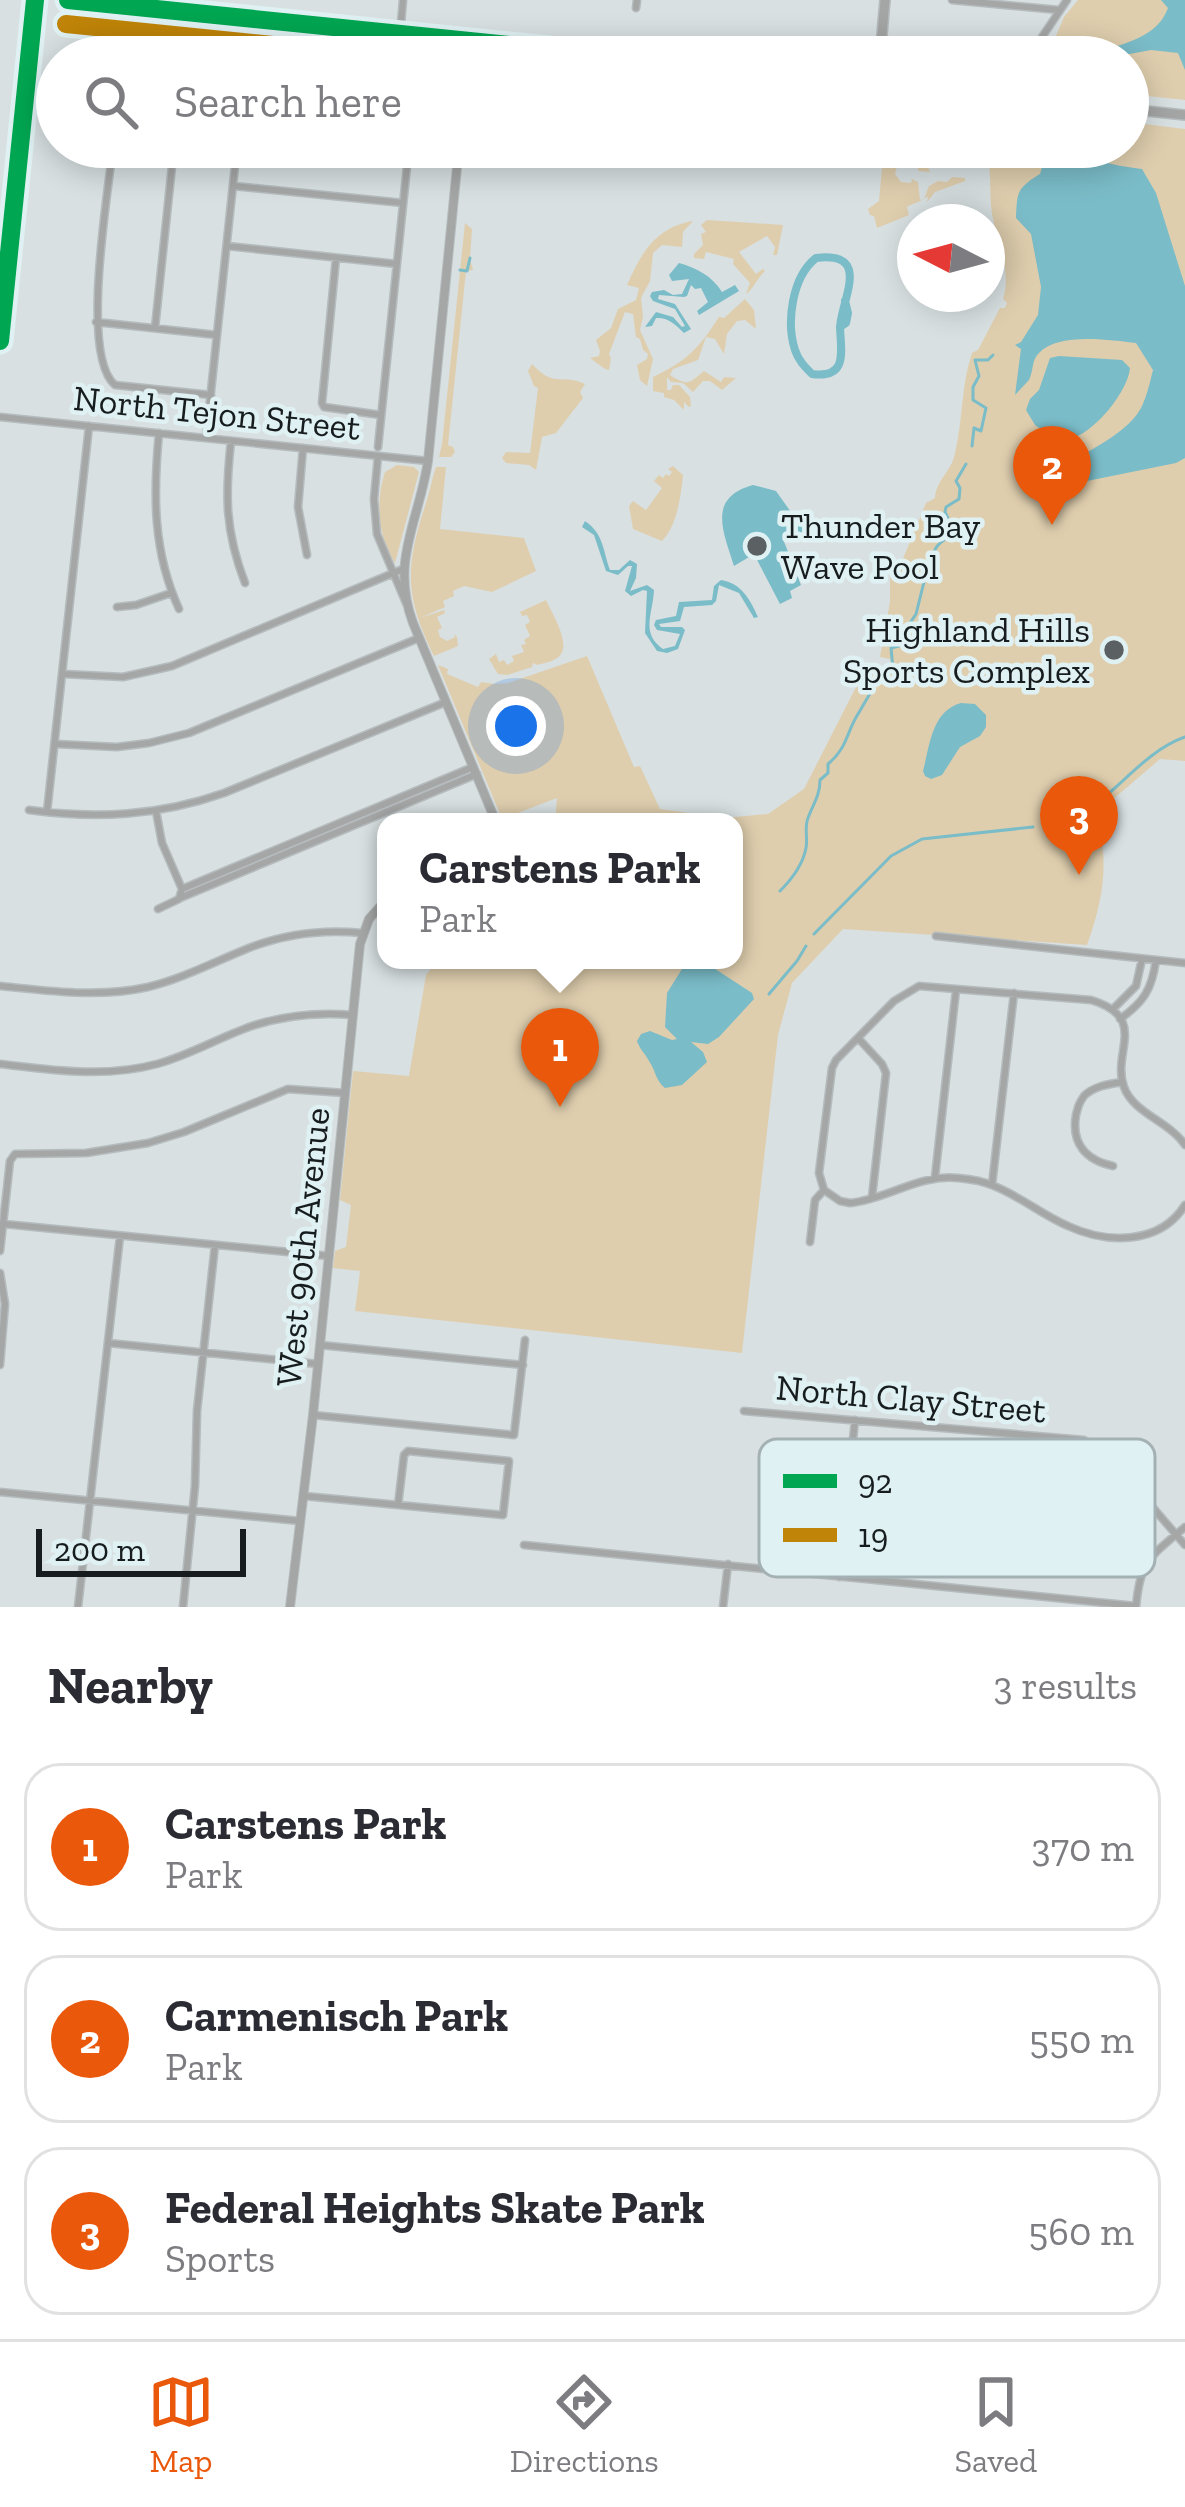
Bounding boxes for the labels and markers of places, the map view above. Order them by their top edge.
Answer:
pin: 2 [1013,426,1091,525]
place label: Thunder Bay Wave Pool [781,504,981,588]
marker: Thunder Bay Wave Pool [744,533,770,559]
place label: Highland Hills Sports Complex [843,608,1090,692]
marker: Highland Hills Sports Complex [1101,637,1127,663]
pin: 3 [1040,776,1118,875]
pin: 1 [521,1008,599,1107]

